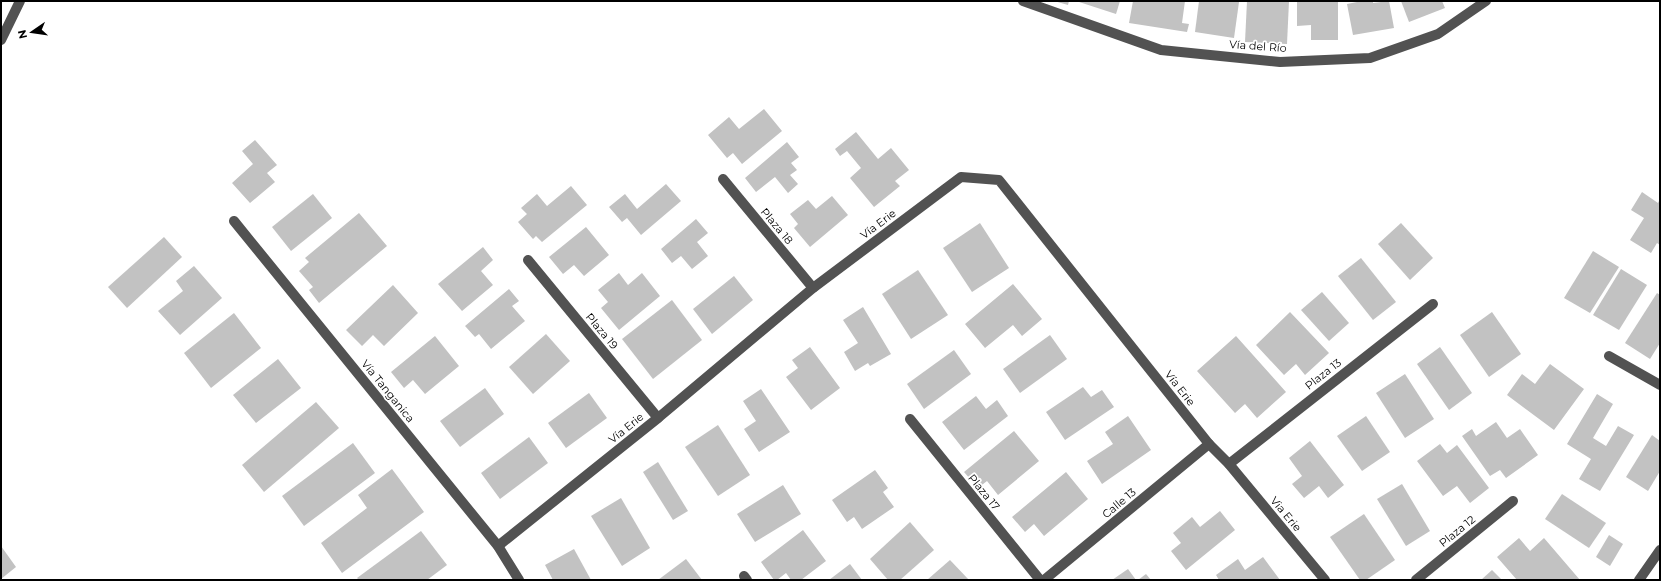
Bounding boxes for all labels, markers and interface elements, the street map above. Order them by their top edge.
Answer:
north arrow [12,12,52,52]
text: N [14,28,30,40]
street label: Vía del Río [1229,37,1287,55]
street label: Plaza 18 [758,205,796,247]
street label: Vía Erie [857,206,899,242]
street label: Plaza 19 [583,310,621,352]
street label: Plaza 13 [1302,355,1344,393]
street label: Vía Tanganica [358,357,418,425]
street label: Vía Erie [1162,367,1198,409]
street label: Vía Erie [606,409,647,446]
street label: Plaza 17 [965,471,1003,513]
street label: Calle 13 [1099,485,1139,521]
street label: Via Erie [1267,494,1305,535]
street label: Plaza 12 [1436,512,1478,550]

